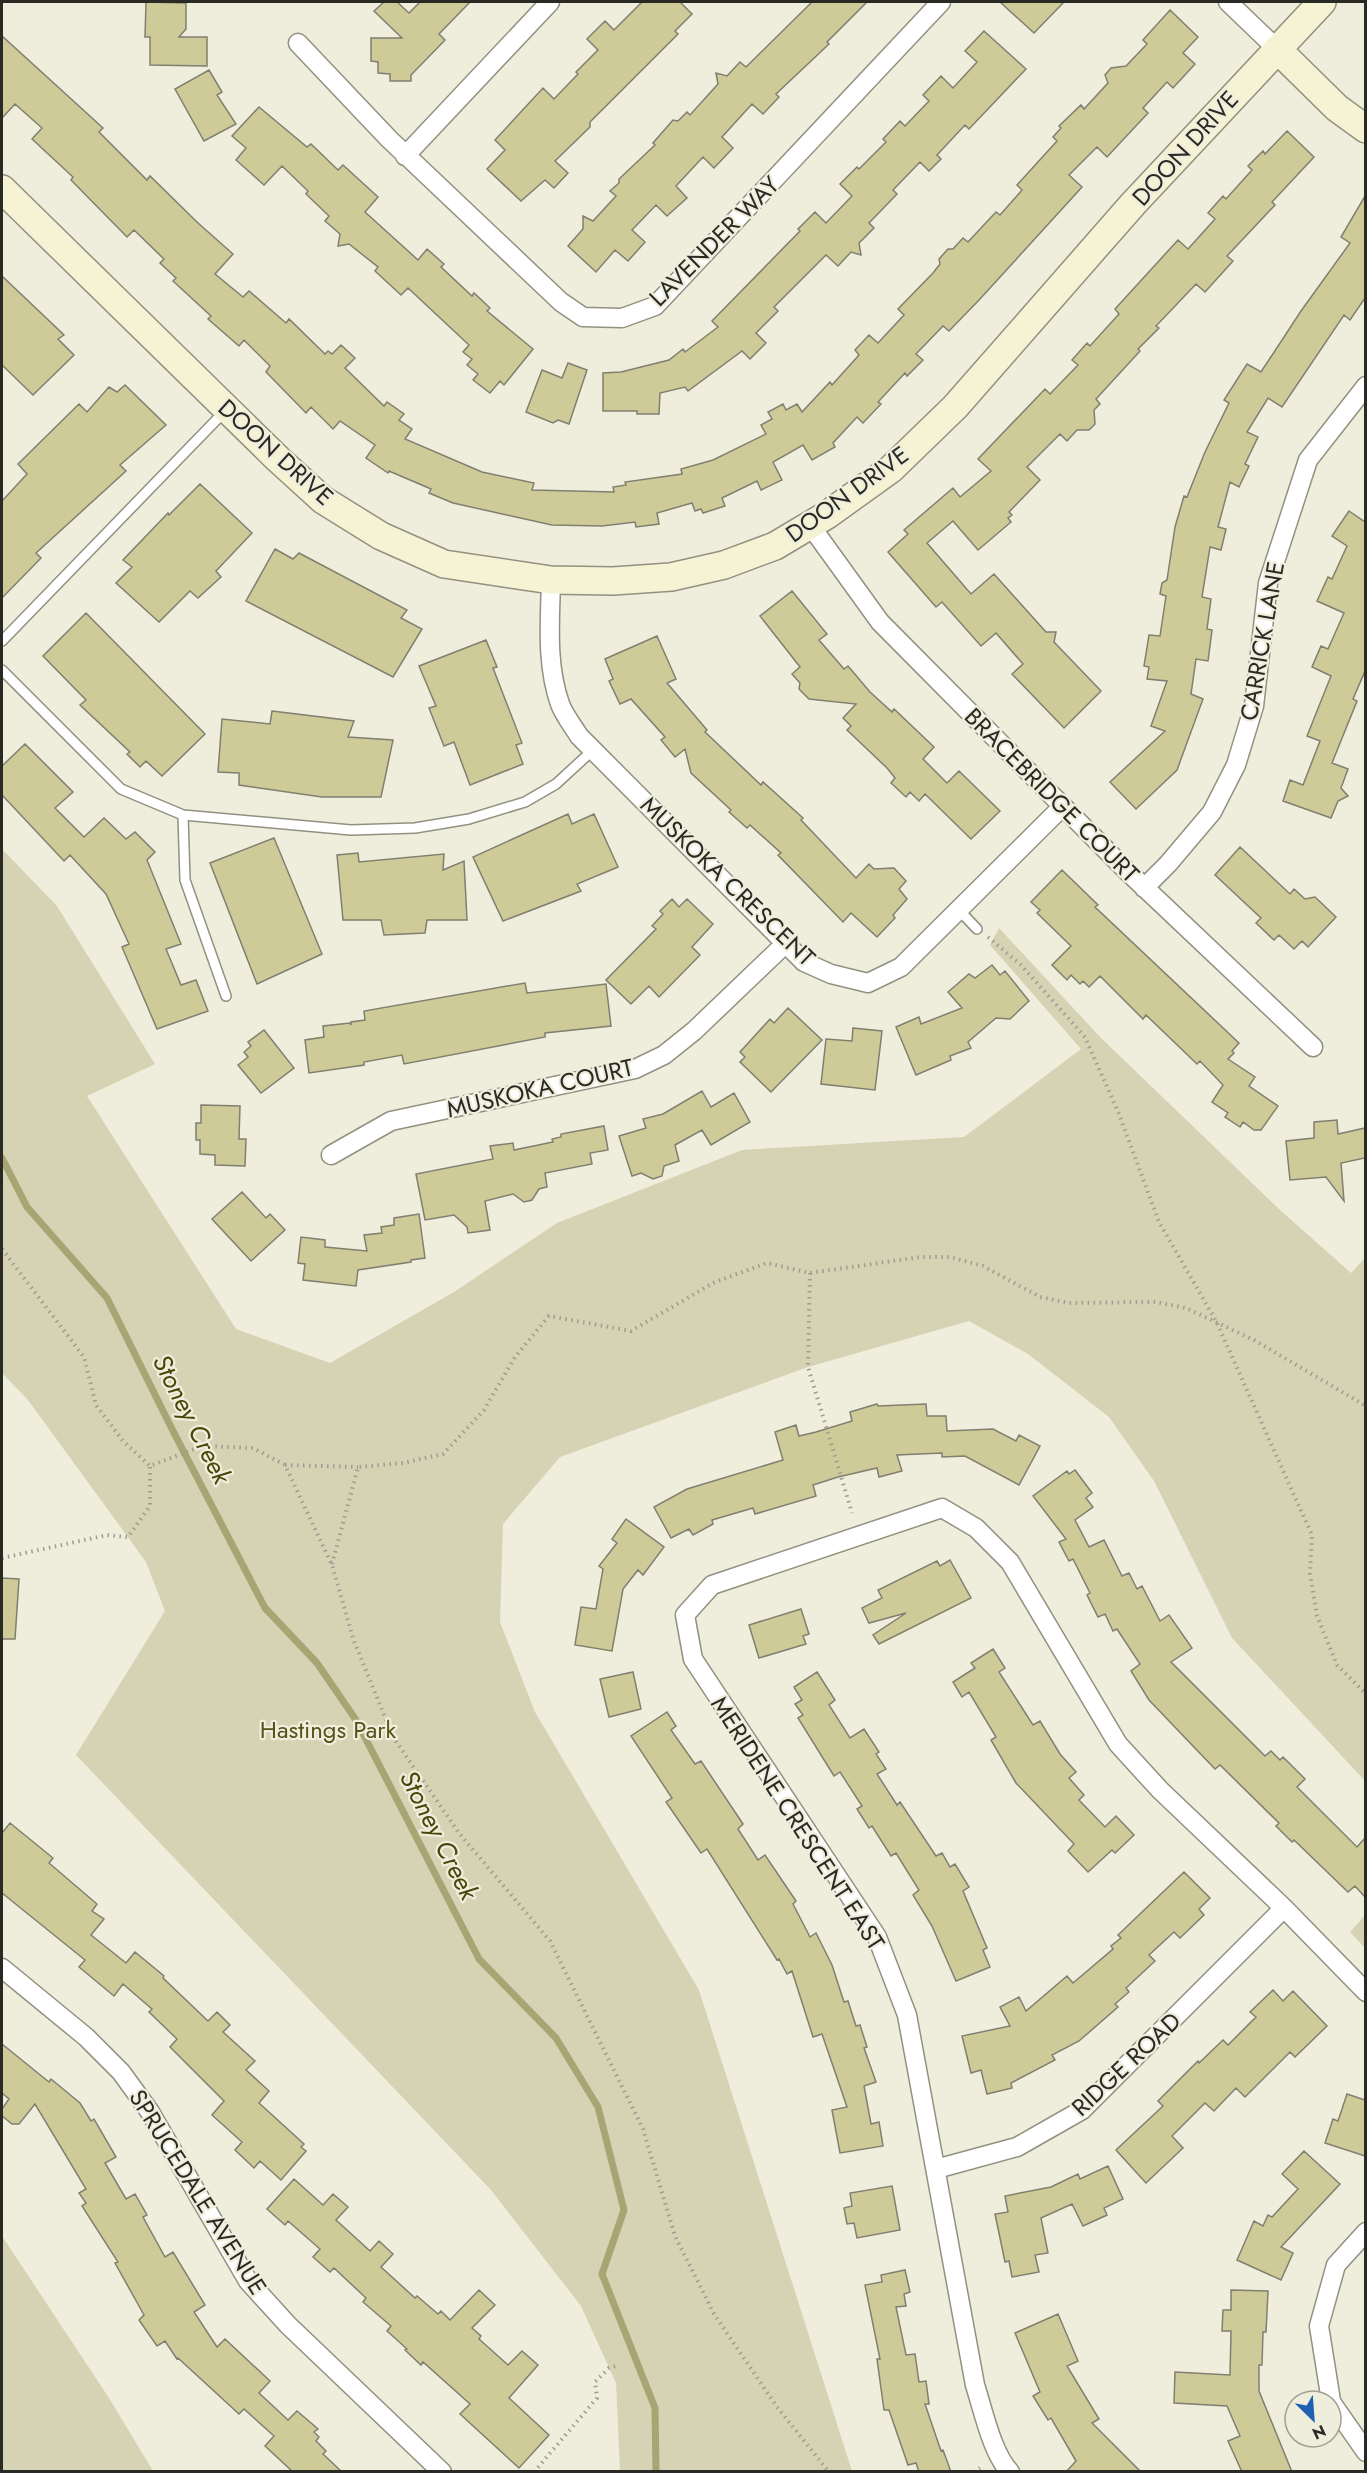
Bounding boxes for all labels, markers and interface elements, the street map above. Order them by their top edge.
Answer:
street label: DOON DRIVE [1124,83,1246,213]
street label: LAVENDER WAY [641,168,787,314]
street label: DOON DRIVE [211,391,341,513]
street label: DOON DRIVE [778,437,916,551]
street label: CARRICK LANE [1231,559,1293,723]
street label: BRACEBRIDGE COURT [957,700,1147,890]
street label: MUSKOKA CRESCENT [633,788,823,974]
street label: MUSKOKA COURT [443,1050,637,1126]
water label: Stoney Creek [143,1348,242,1492]
street label: MERIDENE CRESCENT EAST [703,1689,893,1957]
park label: Hastings Park [260,1712,397,1747]
water label: Stoney Creek [390,1764,489,1908]
street label: RIDGE ROAD [1063,2004,1189,2124]
street label: SPRUCEDALE AVENUE [121,2083,275,2301]
north arrow [1283,2389,1343,2449]
text: N [1309,2419,1330,2445]

